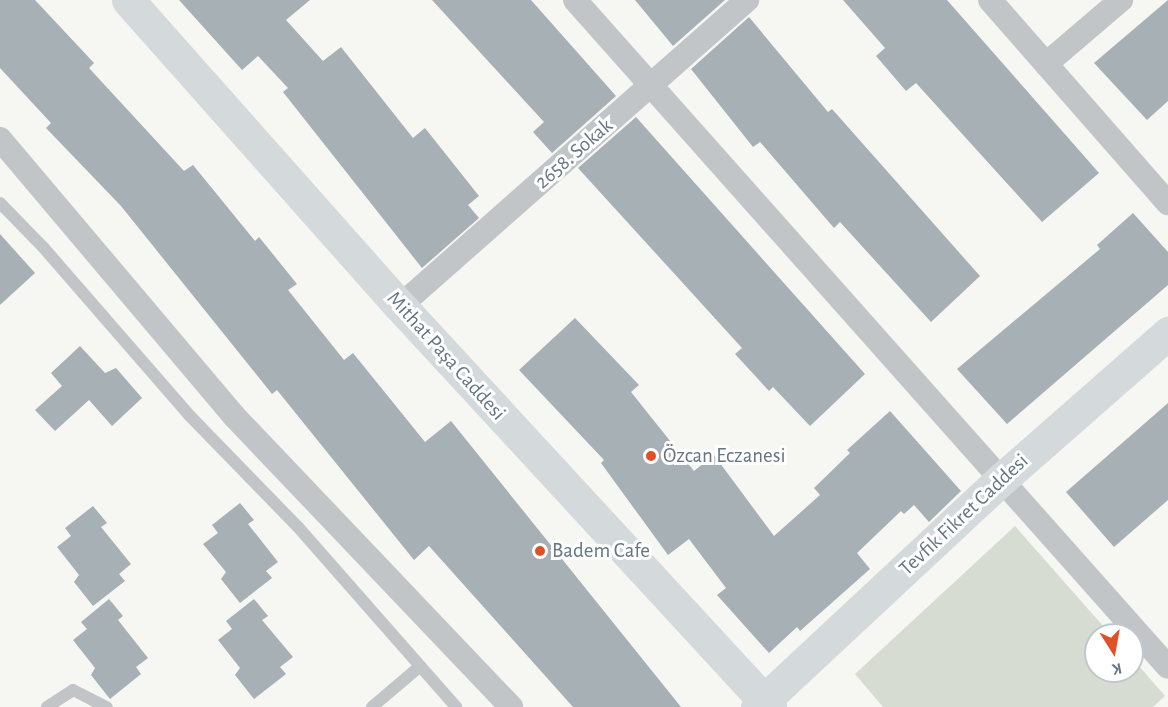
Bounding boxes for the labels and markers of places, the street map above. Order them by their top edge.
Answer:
place label: Özcan Eczanesi [663,443,786,469]
marker: Özcan Eczanesi [644,449,658,463]
place label: Badem Cafe [552,538,650,564]
marker: Badem Cafe [533,544,547,558]

